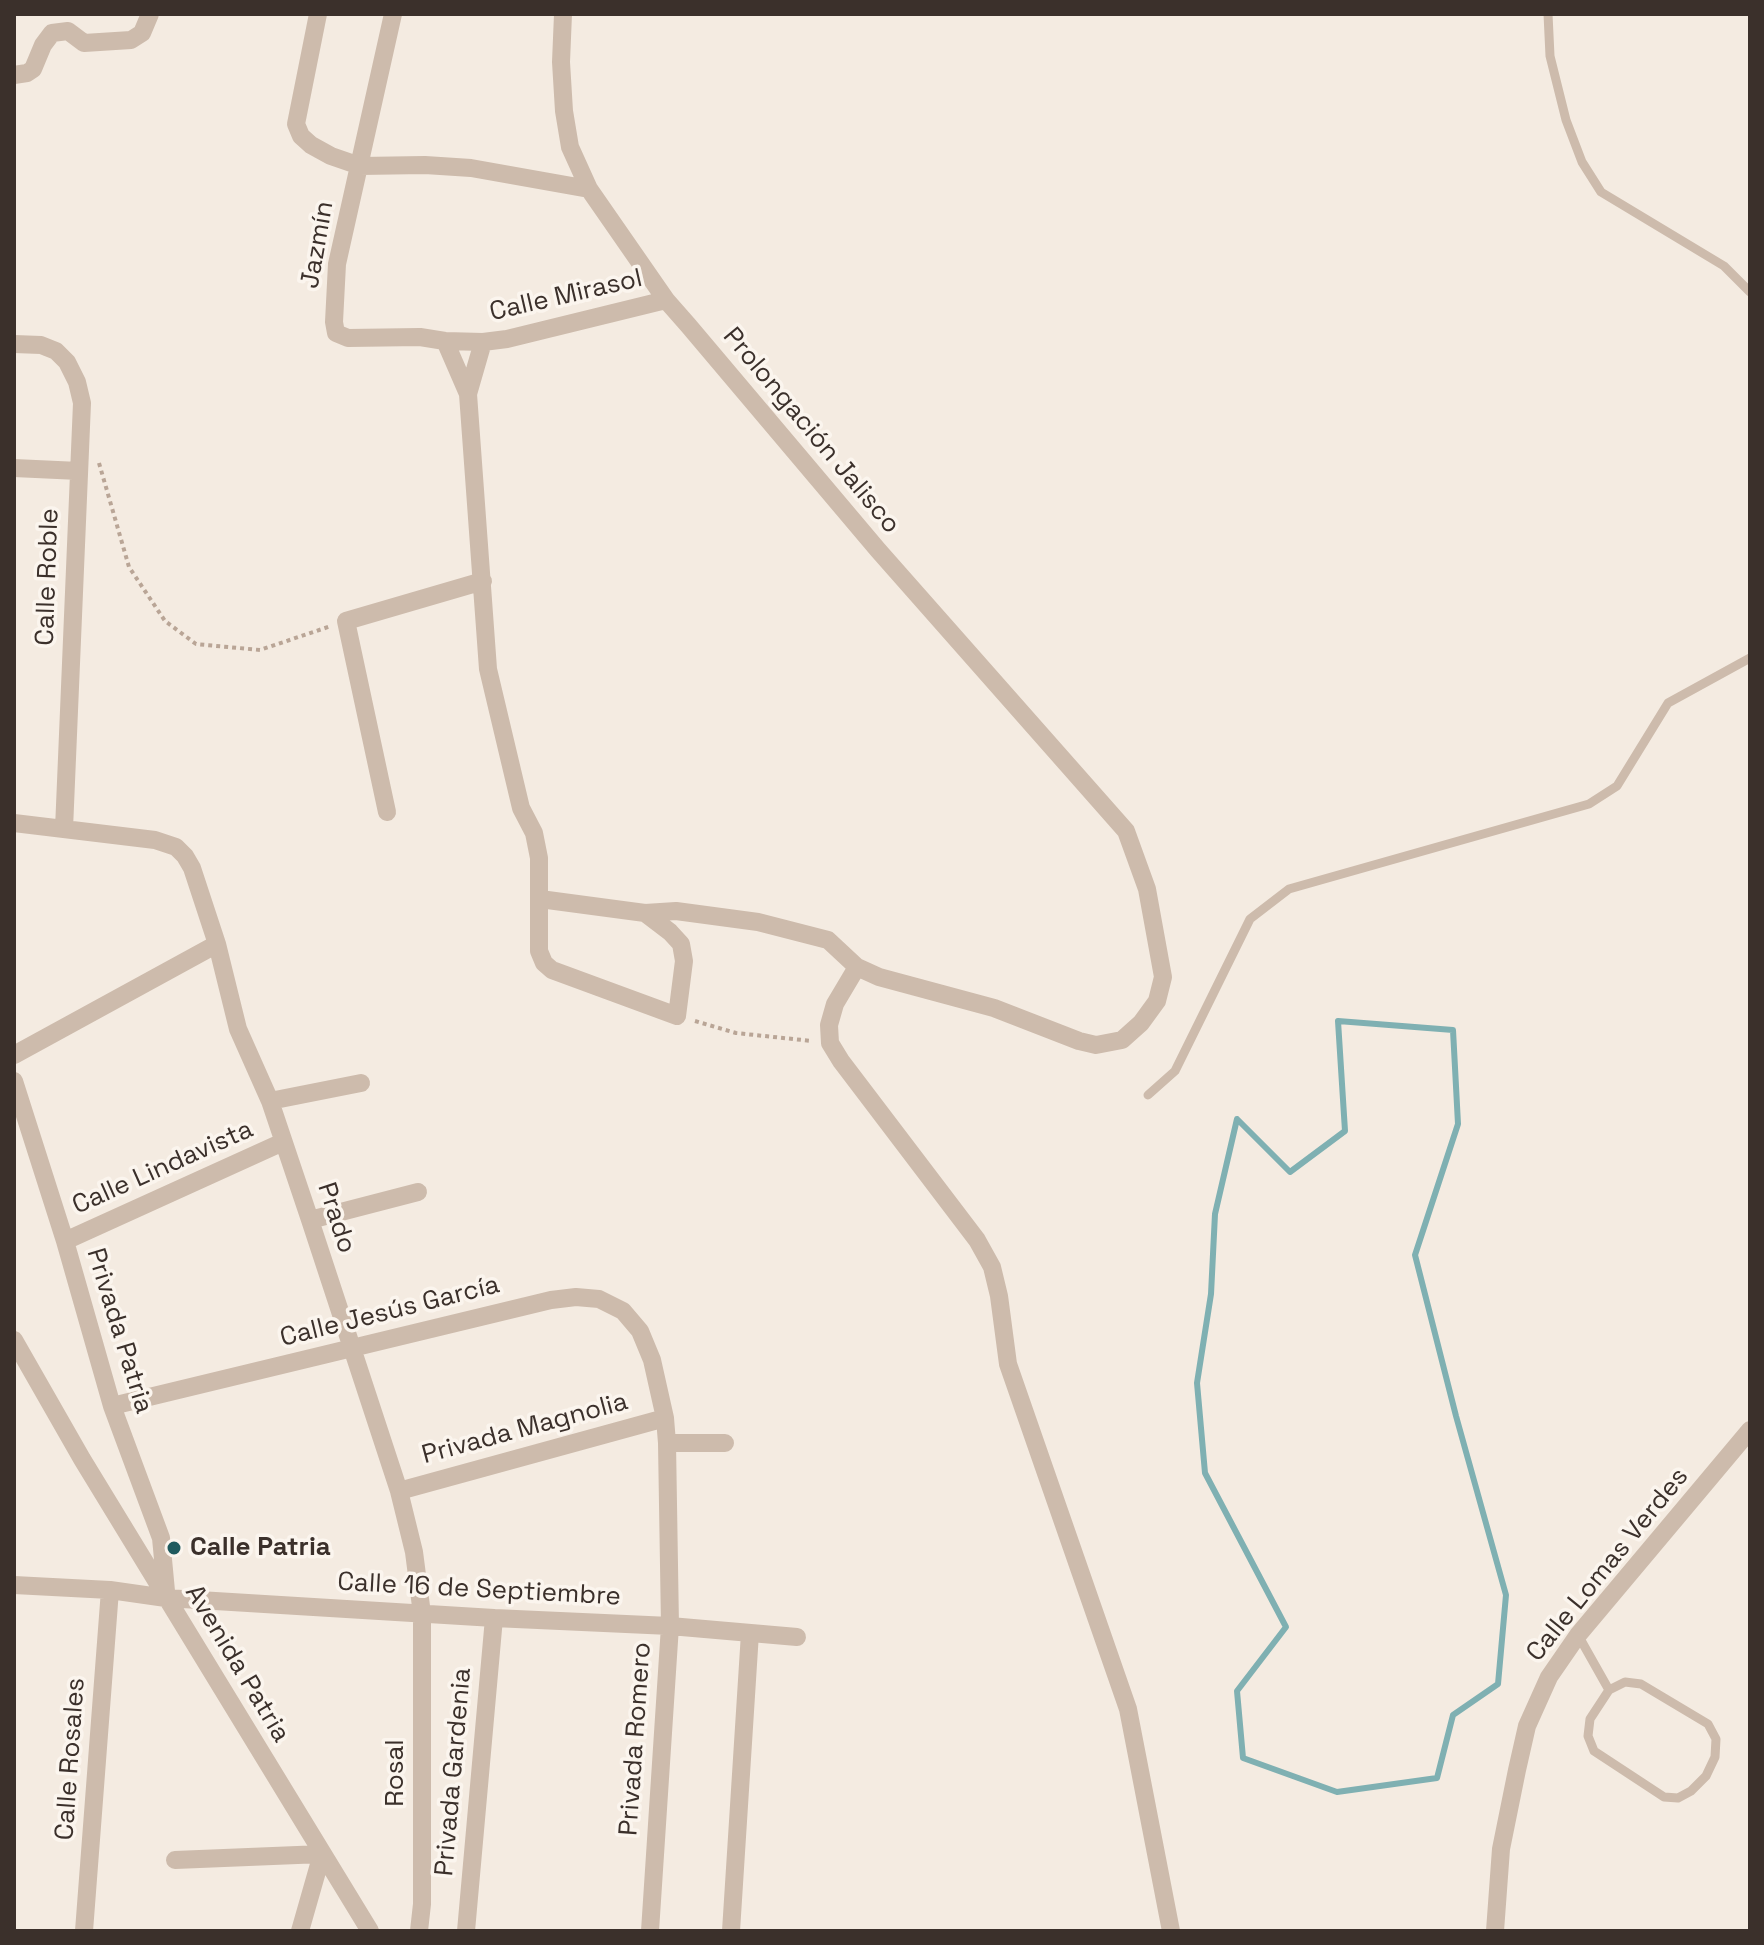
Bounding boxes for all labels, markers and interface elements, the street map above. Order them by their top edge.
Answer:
street label: Jazmín [295,199,341,291]
street label: Calle Mirasol [487,263,645,329]
street label: Prolongación Jalisco [716,322,906,540]
street label: Calle Roble [30,508,66,646]
street label: Calle Lindavista [68,1114,258,1222]
street label: Prado [310,1179,362,1257]
street label: Privada Patria [79,1245,159,1417]
street label: Calle Jesús García [277,1270,503,1354]
street label: Privada Magnolia [419,1387,631,1471]
street label: Calle Lomas Verdes [1520,1462,1696,1668]
place label: Calle Patria [190,1532,331,1564]
marker: Calle Patria [165,1539,183,1557]
street label: Calle 16 de Septiembre [336,1567,622,1613]
street label: Avenida Patria [178,1580,296,1748]
street label: Privada Romero [614,1641,658,1837]
street label: Privada Gardenia [429,1666,479,1878]
street label: Calle Rosales [50,1677,92,1841]
street label: Rosal [380,1739,412,1807]

